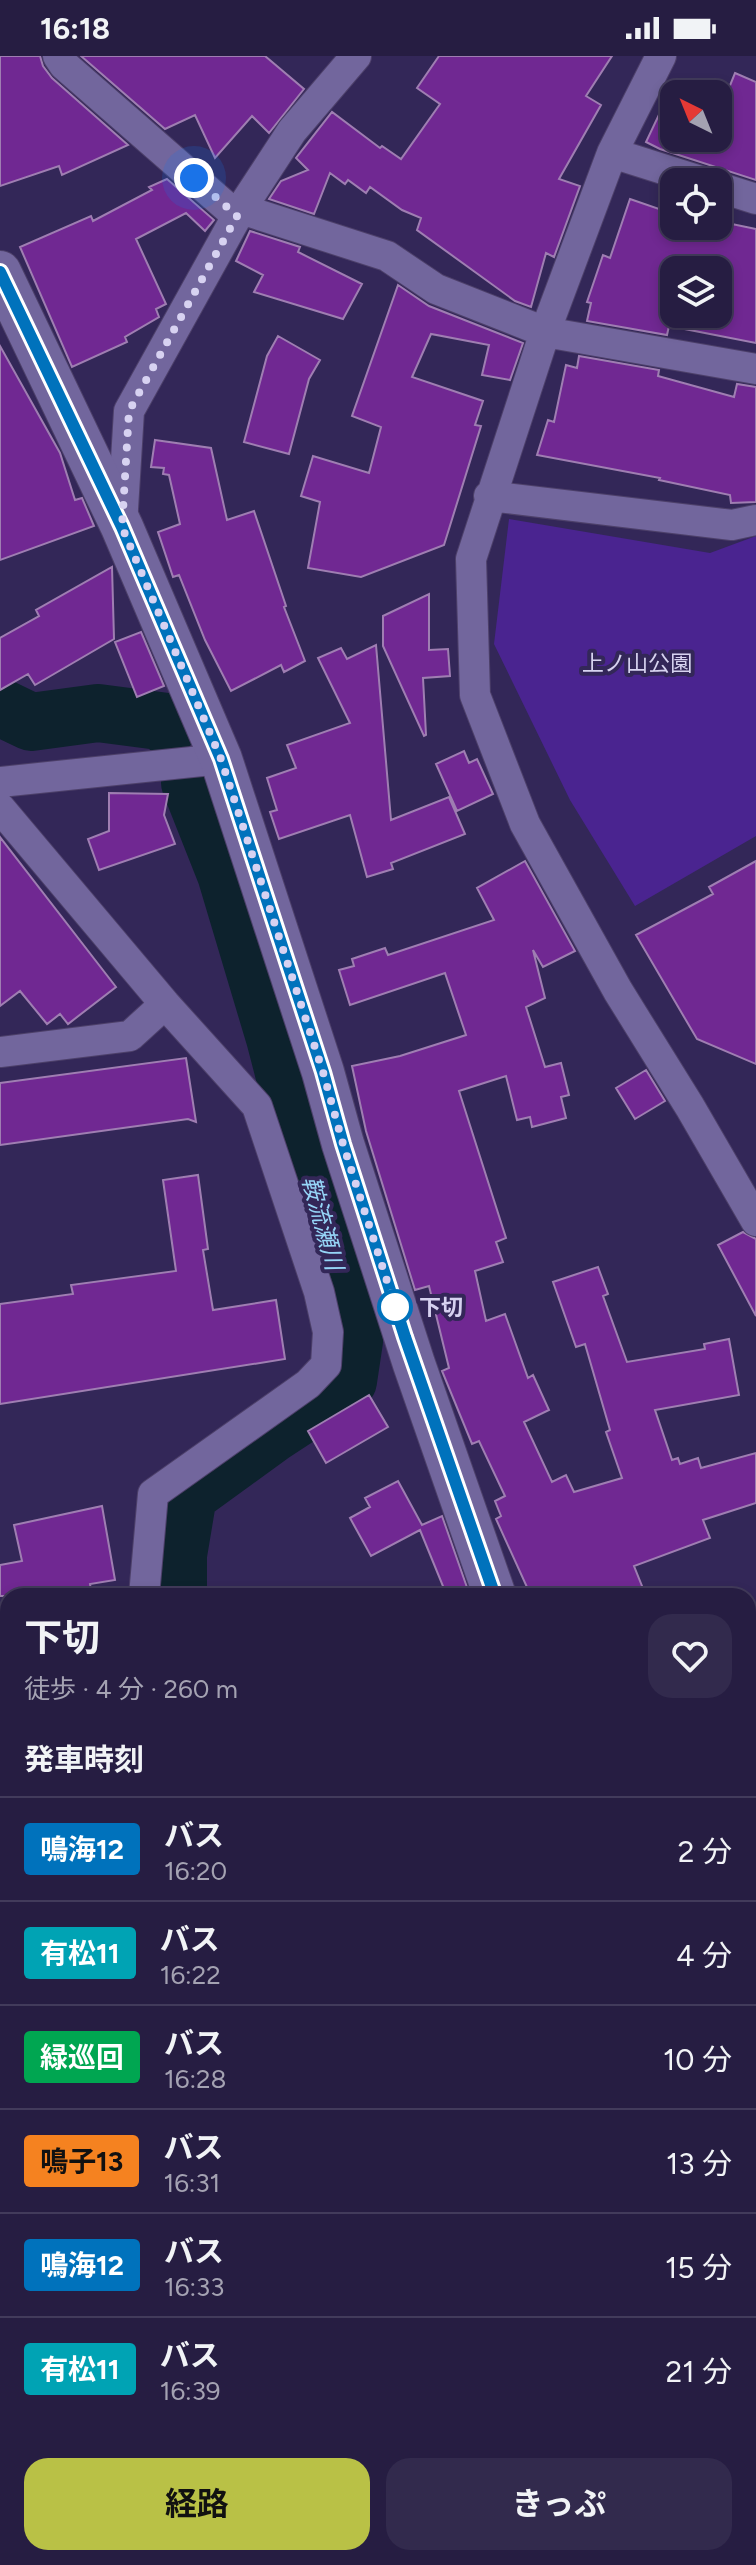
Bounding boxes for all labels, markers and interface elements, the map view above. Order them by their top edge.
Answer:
text: 16:18 [40,10,110,47]
north arrow [660,80,732,152]
map controls [660,80,732,328]
your location [174,158,214,198]
button: locate [660,168,732,240]
button: layers [660,256,732,328]
park label: 上ノ山公園 [582,650,692,677]
water label: 鞍流瀬川 [297,1173,350,1276]
marker: 下切 [378,1290,412,1324]
place label: 下切 [419,1294,463,1321]
button: heart [648,1614,732,1698]
text: 下切 [24,1615,100,1661]
text: 徒歩 · 4 分 · 260 m [24,1673,238,1705]
text: 発車時刻 [24,1741,144,1778]
text: バス [164,1817,224,1854]
text: 鳴海12 [40,1832,124,1866]
text: 2 分 [678,1833,732,1870]
text: 16:20 [164,1855,227,1887]
text: バス [160,1921,220,1958]
text: 有松11 [40,1936,120,1970]
text: 4 分 [676,1937,732,1974]
text: 16:22 [160,1959,221,1991]
text: バス [164,2025,224,2062]
text: 緑巡回 [40,2040,124,2074]
text: 10 分 [663,2041,732,2078]
text: 16:28 [164,2063,227,2095]
text: バス [163,2129,223,2166]
text: 鳴子13 [40,2144,123,2178]
text: 13 分 [666,2145,732,2182]
text: 16:31 [163,2167,220,2199]
text: バス [164,2233,224,2270]
text: 鳴海12 [40,2248,124,2282]
text: 15 分 [665,2249,732,2286]
text: 16:33 [164,2271,224,2303]
text: バス [160,2337,220,2374]
text: 有松11 [40,2352,120,2386]
text: 21 分 [665,2353,732,2390]
text: 16:39 [160,2375,221,2407]
button: 経路 [24,2458,370,2550]
button: きっぷ [386,2458,732,2550]

